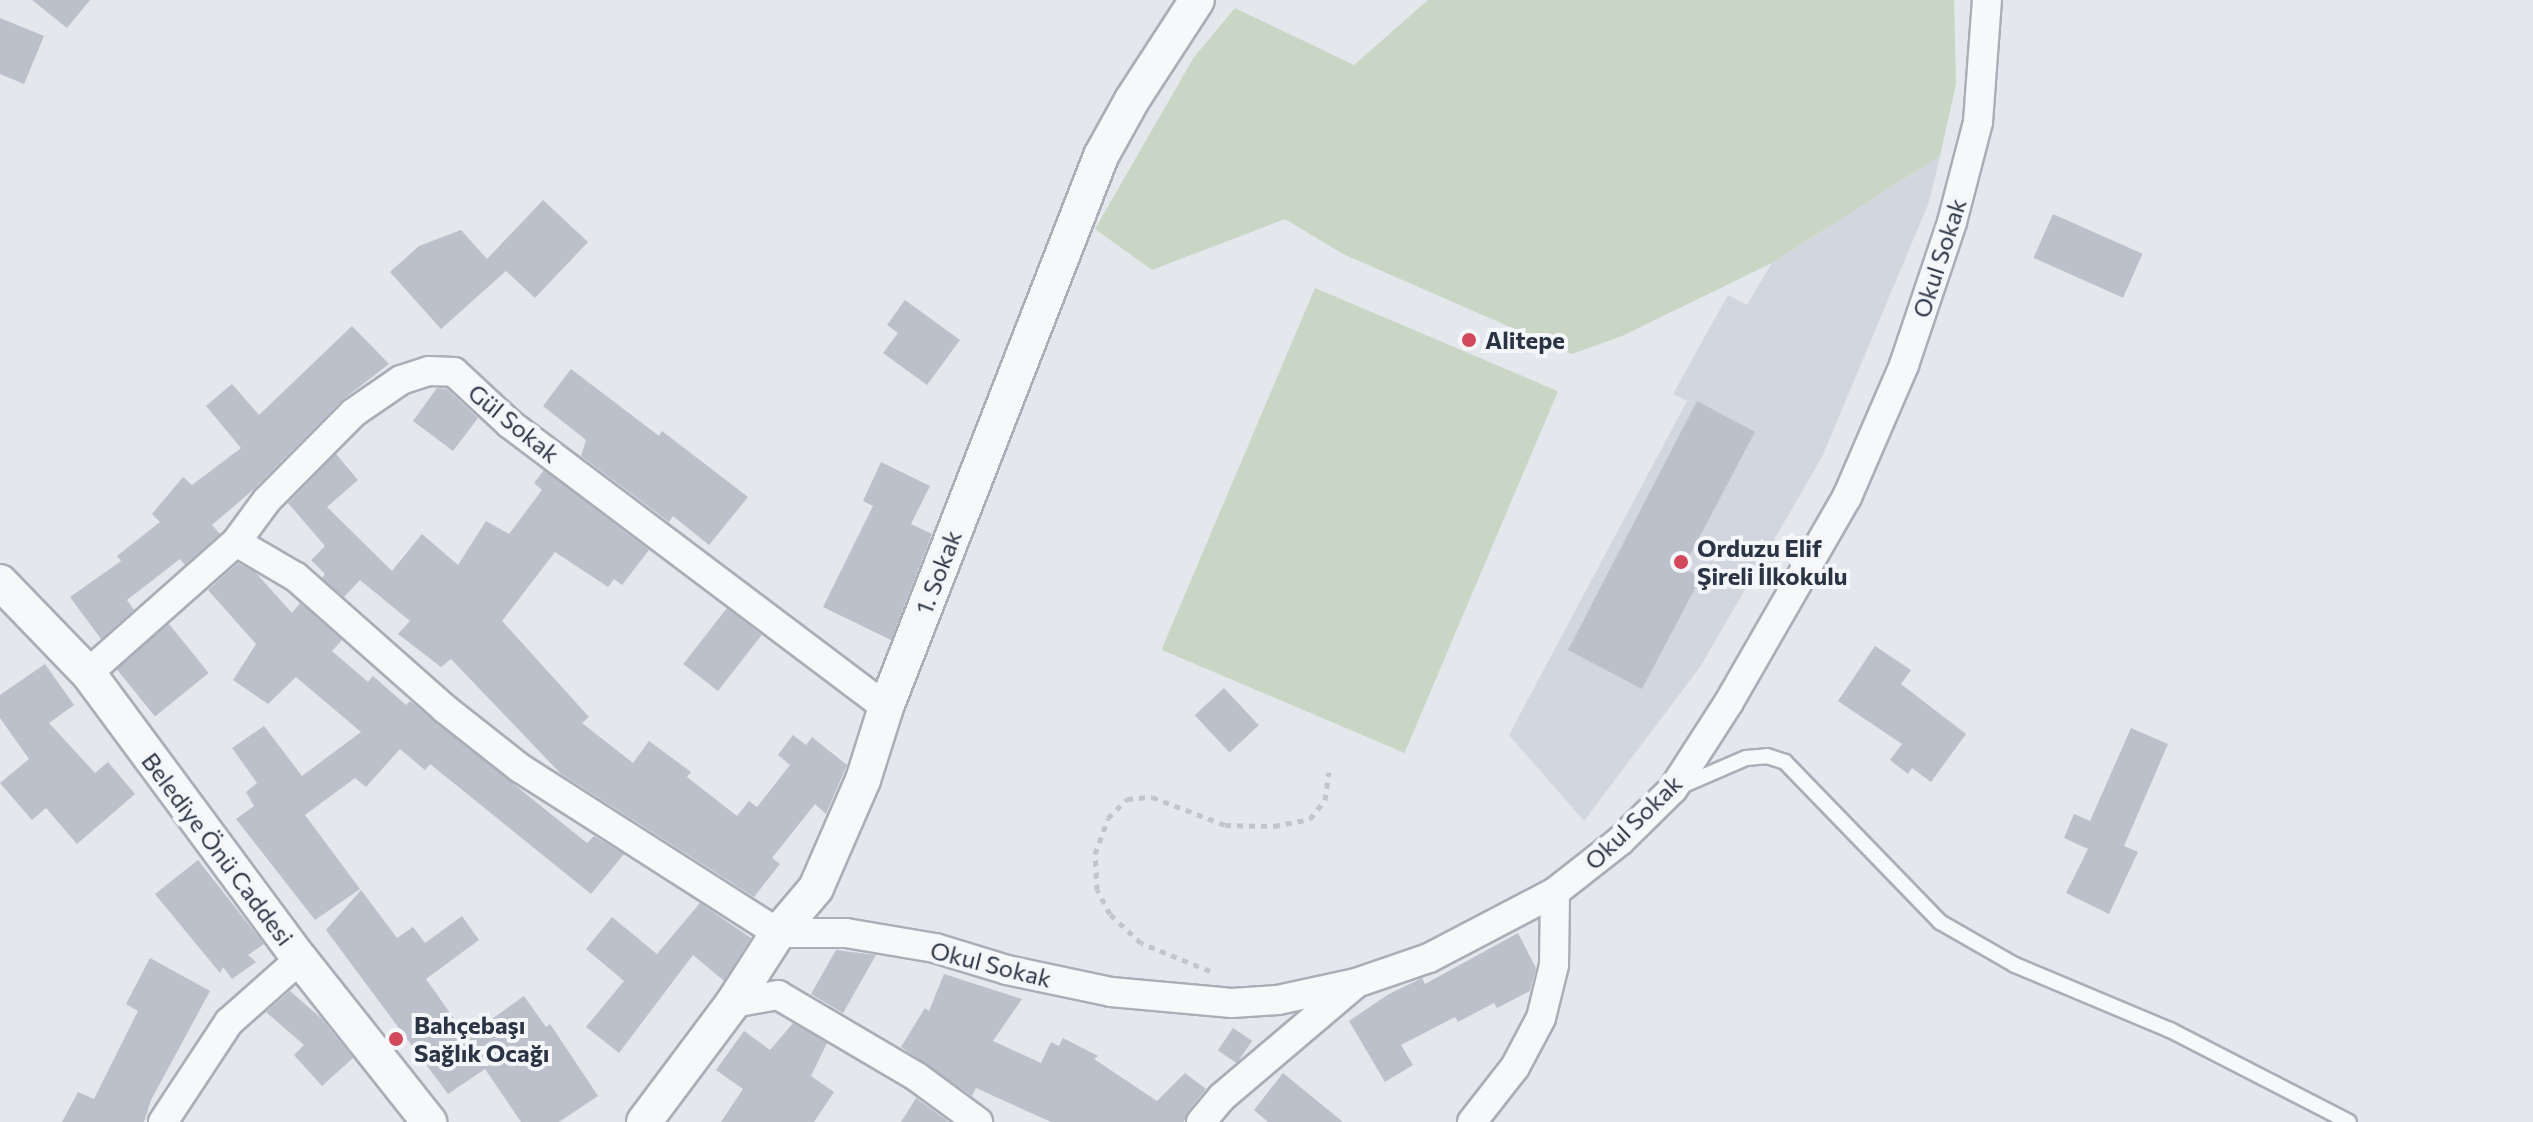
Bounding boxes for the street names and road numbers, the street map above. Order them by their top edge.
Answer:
street label: Okul Sokak [1906,195,1972,321]
street label: Gül Sokak [463,378,565,468]
street label: 1. Sokak [909,526,967,618]
street label: Belediye Önü Caddesi [136,747,300,951]
street label: Okul Sokak [1579,769,1687,875]
street label: Okul Sokak [928,935,1054,993]

